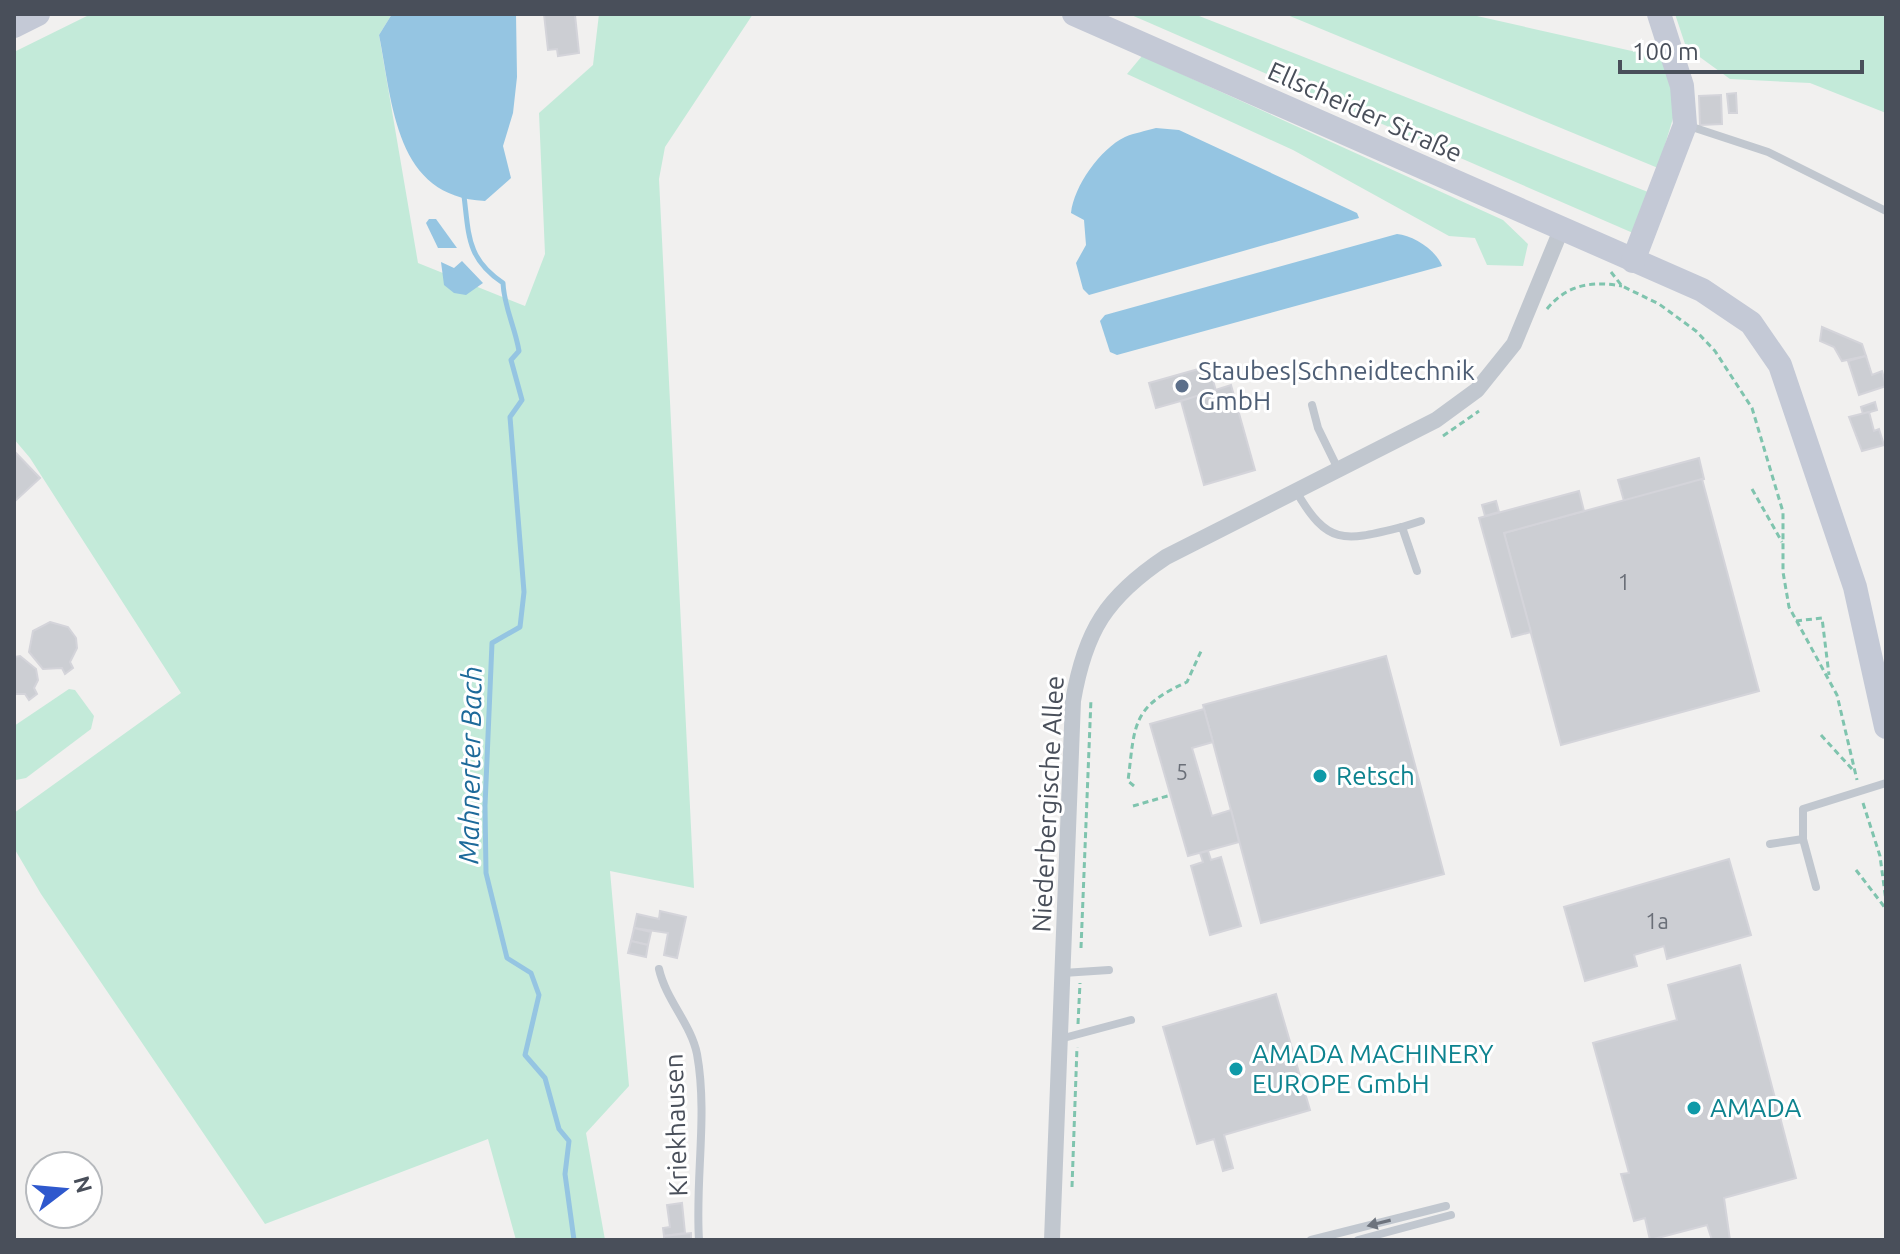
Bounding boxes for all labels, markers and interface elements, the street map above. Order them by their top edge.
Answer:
scale bar [1620,24,1862,74]
text: 100 m [1632,38,1699,65]
street label: Ellscheider Straße [1264,56,1467,167]
place label: Staubes|Schneidtechnik GmbH [1198,356,1475,415]
marker: Staubes|Schneidtechnik GmbH [1173,377,1191,395]
house number: 1 [1618,569,1630,594]
water label: Mahnerter Bach [452,666,487,864]
street label: Niederbergische Allee [1026,675,1069,933]
house number: 5 [1176,759,1188,784]
place label: Retsch [1336,761,1415,790]
marker: Retsch [1311,767,1329,785]
house number: 1a [1645,908,1669,933]
place label: AMADA MACHINERY EUROPE GmbH [1252,1039,1493,1098]
street label: Kriekhausen [659,1053,692,1197]
marker: AMADA MACHINERY EUROPE GmbH [1227,1060,1245,1078]
place label: AMADA [1710,1093,1801,1122]
marker: AMADA [1685,1099,1703,1117]
north arrow [24,1150,104,1230]
text: N [69,1173,98,1196]
one-way arrow [1366,1217,1391,1229]

